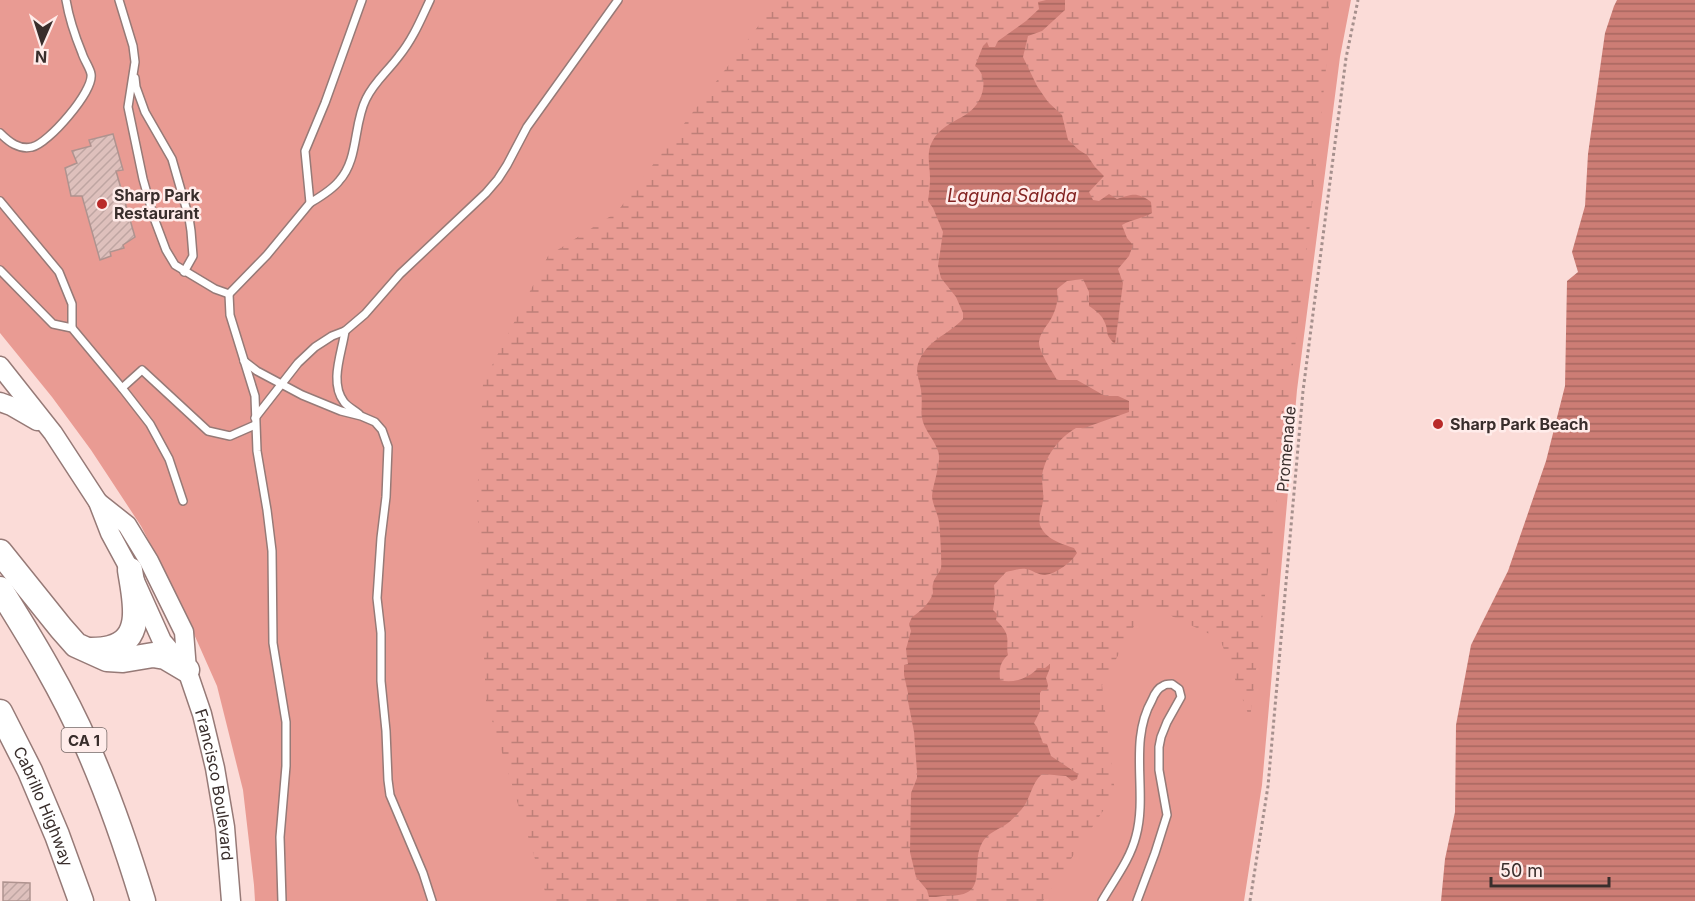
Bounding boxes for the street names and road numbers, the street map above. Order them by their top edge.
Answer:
street label: Promenade [1272,405,1300,493]
street label: Francisco Boulevard [191,706,238,861]
road number: CA 1 [62,728,106,752]
street label: Cabrillo Highway [9,743,78,869]

